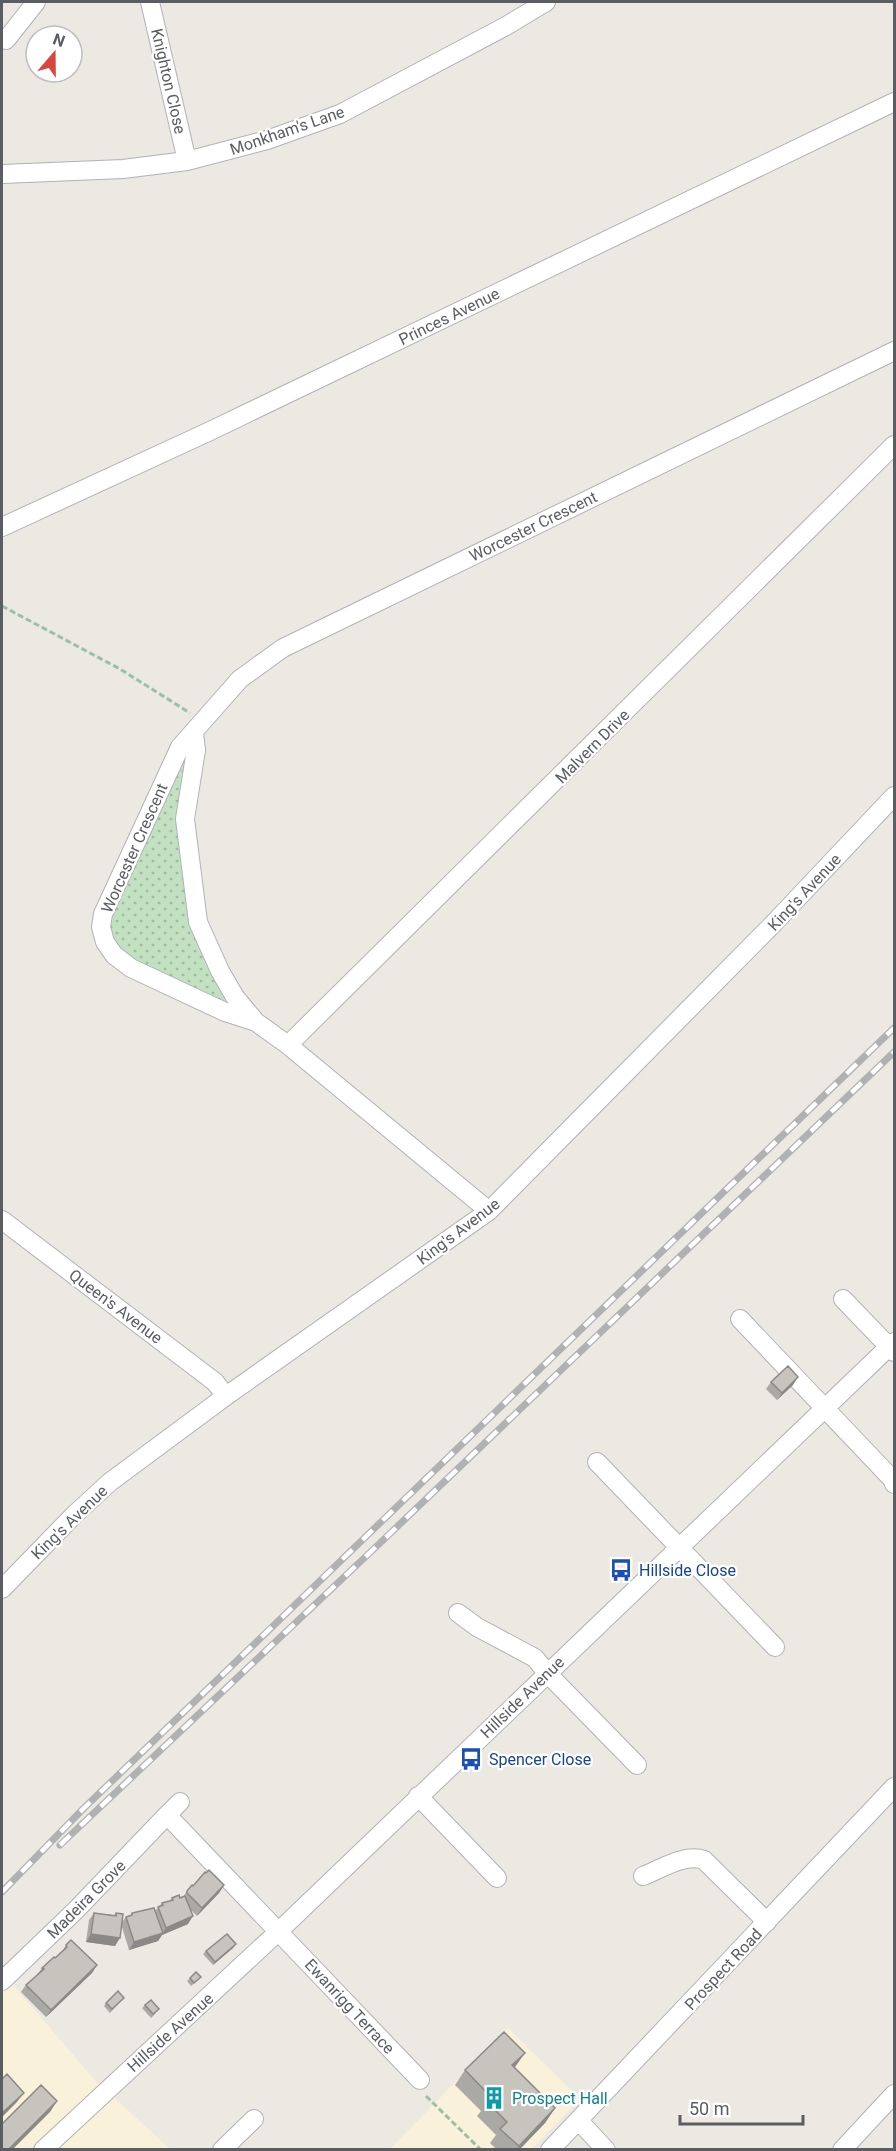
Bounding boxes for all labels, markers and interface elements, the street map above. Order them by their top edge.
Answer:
north arrow [24,24,84,84]
street label: Knighton Close [147,27,190,136]
text: N [50,30,68,51]
street label: Monkham's Lane [227,102,347,159]
street label: Princes Avenue [396,284,503,349]
street label: Worcester Crescent [466,487,600,566]
street label: Malvern Drive [551,705,633,787]
street label: Worcester Crescent [97,780,172,916]
street label: King's Avenue [764,850,845,935]
street label: King's Avenue [413,1194,503,1269]
street label: Queen's Avenue [65,1265,166,1348]
street label: King's Avenue [27,1481,111,1563]
bus stop icon: Hillside Close [608,1557,634,1583]
place label: Hillside Close [639,1561,736,1580]
street label: Hillside Avenue [477,1653,568,1742]
bus stop icon: Spencer Close [458,1746,484,1772]
place label: Spencer Close [489,1750,591,1769]
street label: Madeira Grove [43,1856,130,1943]
street label: Prospect Road [681,1925,766,2014]
street label: Ewanrigg Terrace [301,1955,398,2058]
street label: Hillside Avenue [123,1989,217,2076]
building icon: Prospect Hall [481,2085,507,2111]
scale bar [680,2088,803,2126]
place label: Prospect Hall [512,2089,608,2108]
text: 50 m [689,2098,729,2119]

